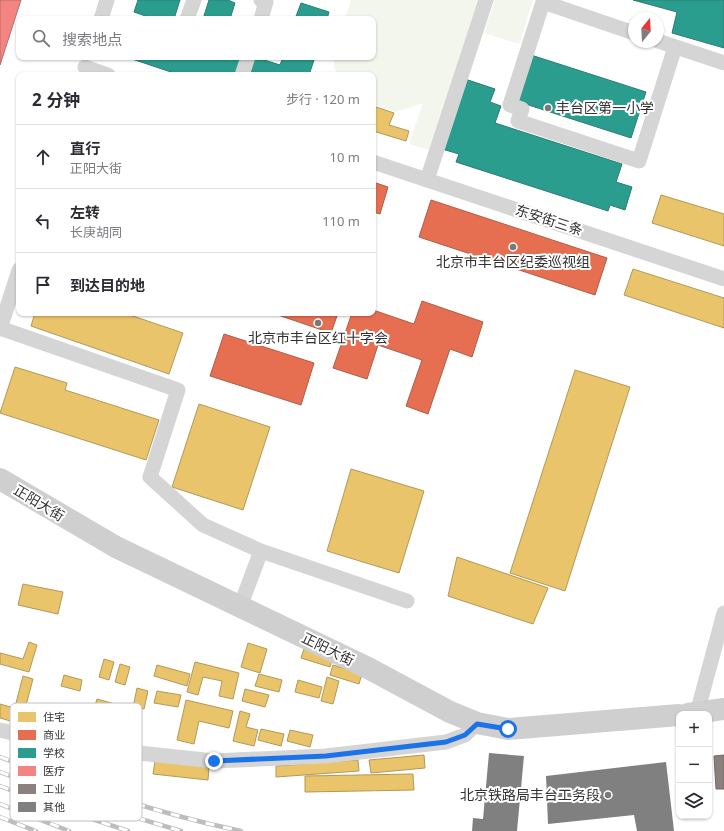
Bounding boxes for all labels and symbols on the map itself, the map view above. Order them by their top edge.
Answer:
north arrow [628,12,664,48]
place label: 丰台区第一小学 [556,98,654,117]
marker: 丰台区第一小学 [543,103,553,113]
street label: 东安街三条 [513,200,585,239]
marker: 北京市丰台区纪委巡视组 [508,242,518,252]
place label: 北京市丰台区纪委巡视组 [436,252,590,271]
marker: 北京市丰台区红十字会 [313,318,323,328]
place label: 北京市丰台区红十字会 [248,328,388,347]
street label: 正阳大街 [10,480,68,525]
street label: 正阳大街 [299,628,358,669]
legend [10,703,142,821]
text: 住宅 [43,709,65,724]
route start [499,720,517,738]
text: 商业 [43,727,65,742]
text: 学校 [43,745,65,760]
route end [205,752,223,770]
text: 医疗 [43,763,65,778]
text: 工业 [43,781,65,796]
place label: 北京铁路局丰台工务段 [460,785,600,804]
marker: 北京铁路局丰台工务段 [603,790,613,800]
text: 其他 [43,799,65,814]

